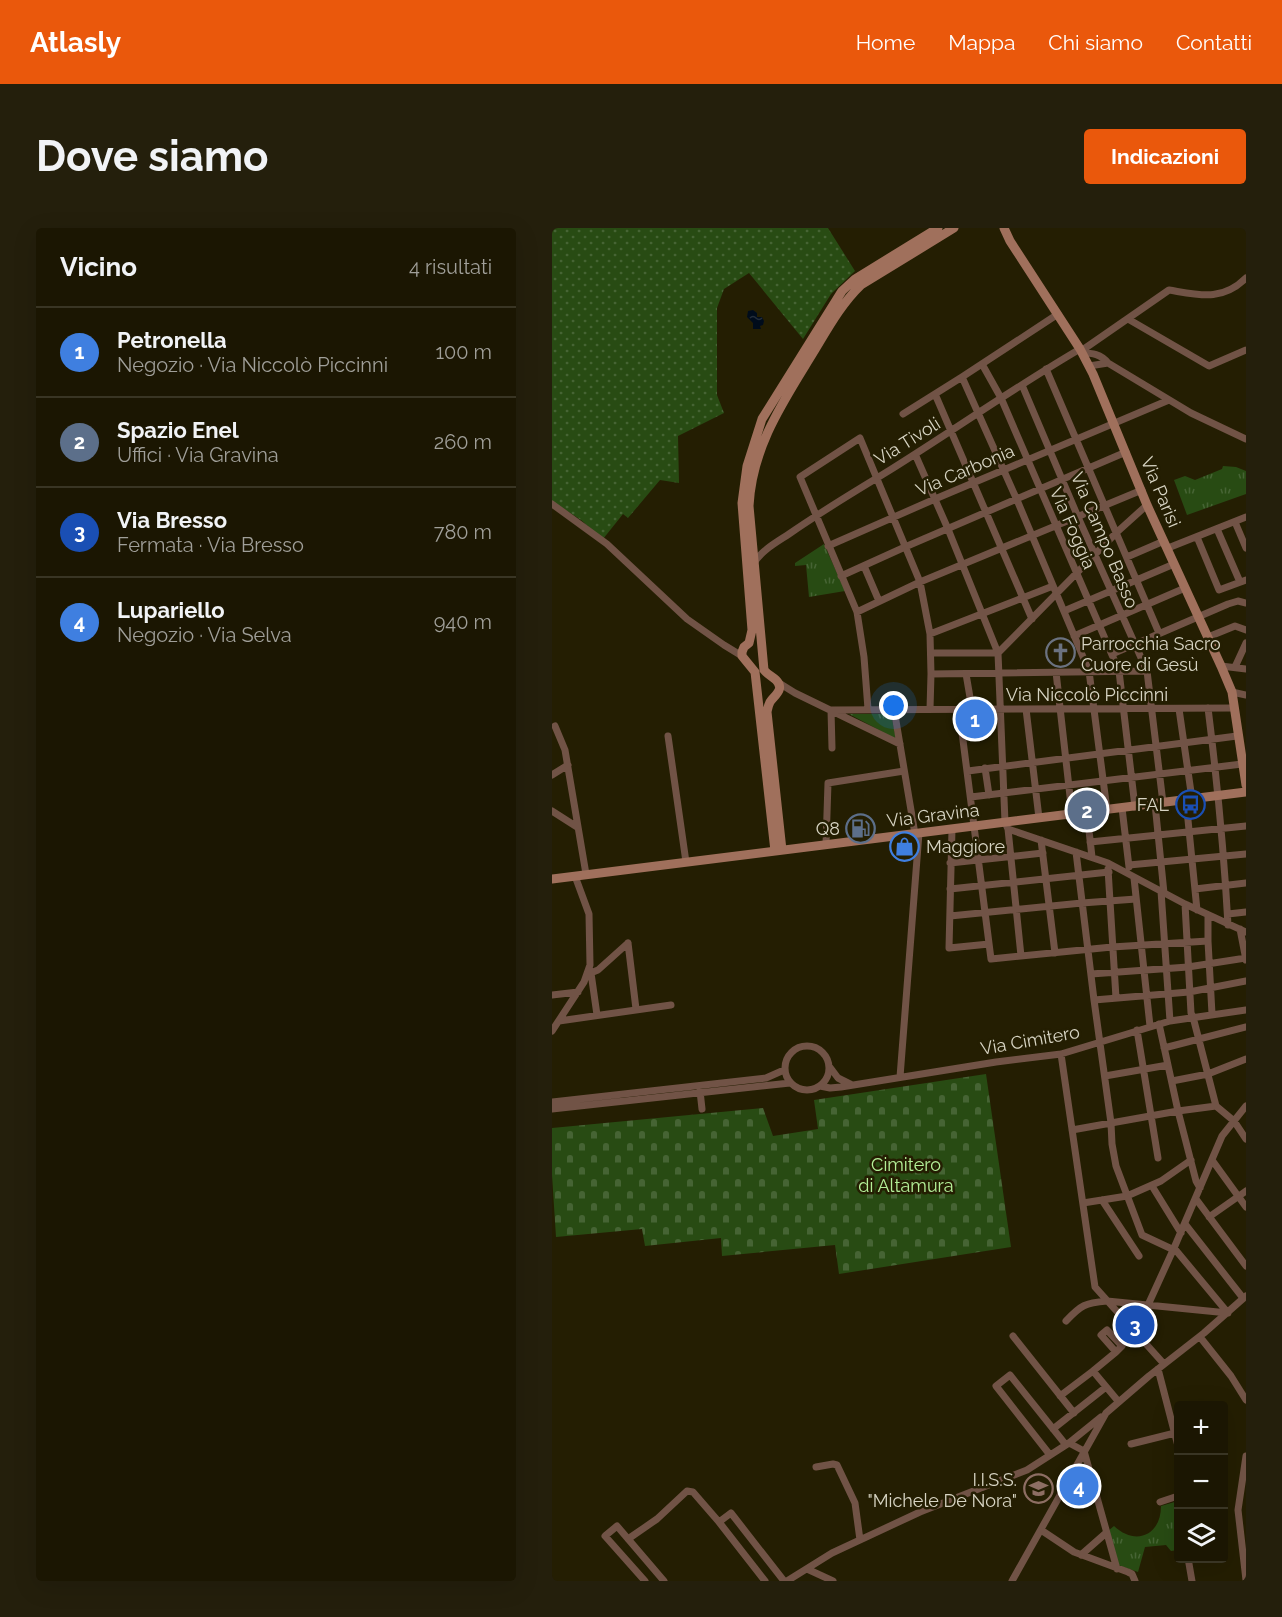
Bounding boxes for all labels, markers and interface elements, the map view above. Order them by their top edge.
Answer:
text: Atlasly [30,26,121,59]
text: Home [856,30,915,55]
text: Mappa [948,30,1015,55]
text: Chi siamo [1048,30,1143,55]
text: Contatti [1176,30,1252,55]
button: Indicazioni [1084,129,1246,184]
text: Dove siamo [36,132,268,181]
text: Vicino [60,252,137,282]
text: 4 risultati [409,255,492,279]
text: Petronella [117,327,227,353]
text: 1 [75,340,84,364]
text: 100 m [435,340,492,364]
text: Negozio · Via Niccolò Piccinni [117,353,388,377]
street label: Via Tivoli [870,413,944,469]
text: Spazio Enel [117,417,239,443]
text: 2 [74,430,85,454]
text: 260 m [434,430,492,454]
street label: Via Carbonia [913,440,1017,500]
text: Uffici · Via Gravina [117,443,279,467]
street label: Via Parisi [1137,454,1185,530]
street label: Via Campo Basso [1067,469,1143,611]
street label: Via Foggia [1046,484,1100,572]
text: Via Bresso [117,507,227,533]
text: 3 [74,520,85,544]
text: 780 m [434,520,492,544]
text: Fermata · Via Bresso [117,533,304,557]
text: Lupariello [117,597,225,623]
text: 4 [74,610,85,634]
text: 940 m [434,610,492,634]
text: Negozio · Via Selva [117,623,292,647]
place label: Parrocchia Sacro Cuore di Gesù [1081,633,1221,675]
church icon: Parrocchia Sacro Cuore di Gesù [1044,637,1076,669]
street label: Via Niccolò Piccinni [1006,684,1168,705]
your location [879,691,908,720]
pin: 1 [956,696,994,742]
pin: 2 [1068,788,1106,832]
bus stop icon: FAL [1174,788,1206,820]
place label: FAL [1137,794,1170,815]
street label: Via Gravina [886,799,980,831]
fuel station icon: Q8 [845,812,877,844]
place label: Q8 [816,818,840,839]
shop icon: Maggiore [889,830,921,862]
place label: Maggiore [926,836,1005,857]
street label: Via Cimitero [979,1021,1082,1059]
park label: Cimitero di Altamura [858,1154,954,1196]
pin: 3 [1116,1302,1154,1348]
map controls [1174,1401,1228,1563]
button: + [1174,1401,1228,1455]
button: − [1174,1455,1228,1509]
pin: 4 [1060,1464,1098,1508]
place label: I.I.S.S. "Michele De Nora" [867,1469,1017,1511]
school or university icon: I.I.S.S. "Michele De Nora" [1022,1473,1054,1505]
button: layers [1174,1509,1228,1563]

